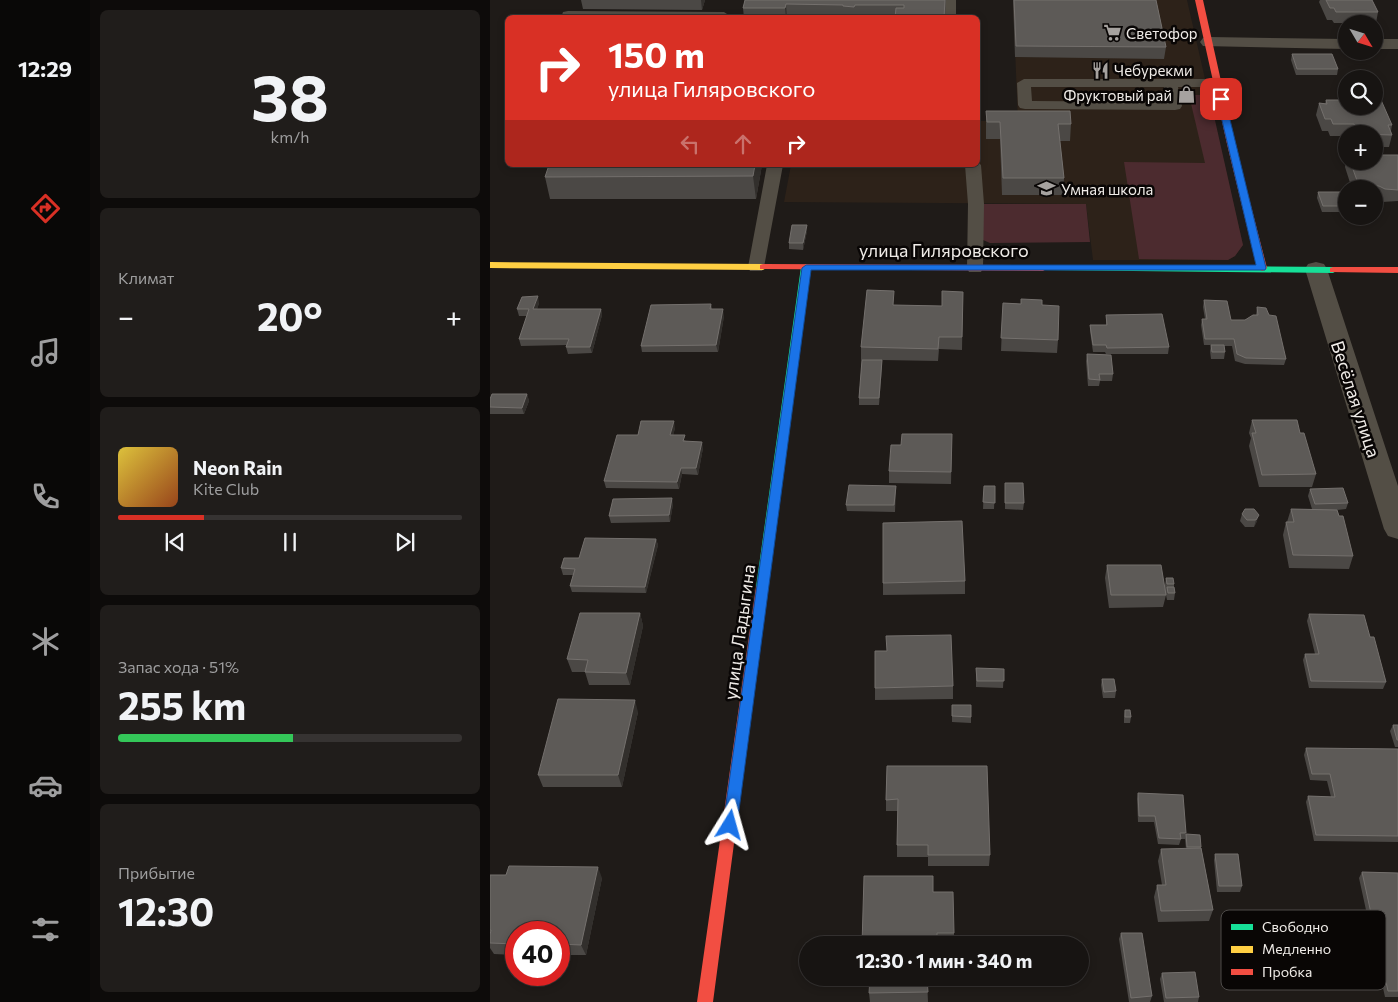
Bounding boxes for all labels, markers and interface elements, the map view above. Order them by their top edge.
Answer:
north arrow [1338,15,1382,60]
map controls [1338,15,1383,225]
supermarket icon: Светофор [1102,23,1122,43]
place label: Светофор [1126,24,1198,42]
text: 150 m [608,32,705,75]
icon: right [525,35,590,100]
text: 12:29 [18,55,72,82]
text: 38 [251,55,329,134]
restaurant icon: Чебурекми [1090,60,1110,80]
place label: Чебурекми [1114,61,1193,79]
button: search [1338,70,1383,115]
text: улица Гиляровского [608,75,815,102]
pin [1200,78,1242,120]
shop icon: Фруктовый рай [1176,85,1196,105]
icon: arrive [1207,85,1235,113]
place label: Фруктовый рай [1063,86,1172,104]
button: + [1338,125,1383,170]
text: km/h [271,127,309,146]
icon: left [676,130,704,158]
icon: ahead [729,130,757,158]
icon: right [782,130,810,158]
school or university icon: Умная школа [1037,179,1057,199]
place label: Умная школа [1061,180,1153,198]
button: − [1338,180,1383,225]
icon: directions [28,191,63,226]
street label: улица Гиляровского [859,239,1029,261]
text: Климат [118,268,174,287]
text: 20° [257,292,323,339]
text: − [118,299,134,333]
text: + [446,299,462,333]
icon: music [28,335,63,370]
street label: Весёлая улица [1327,338,1385,460]
text: Neon Rain [193,456,283,479]
icon: phone [28,479,63,514]
text: Kite Club [193,479,259,498]
icon: previous [161,528,189,556]
icon: pause [276,528,304,556]
icon: next [391,528,419,556]
street label: улица Ладыгина [719,563,759,701]
icon: climate [28,624,63,659]
text: Запас хода · 51% [118,657,239,676]
text: 255 km [118,681,246,728]
icon: car [28,768,63,803]
position arrow [703,798,755,850]
text: Прибытие [118,863,195,882]
text: 12:30 [118,887,214,934]
legend [1221,910,1386,990]
icon: filters [28,912,63,947]
text: Свободно [1262,918,1329,935]
speed limit sign: 40 [505,921,570,986]
text: Медленно [1262,940,1331,957]
text: 12:30 · 1 мин · 340 m [856,949,1032,972]
text: Пробка [1262,963,1312,980]

